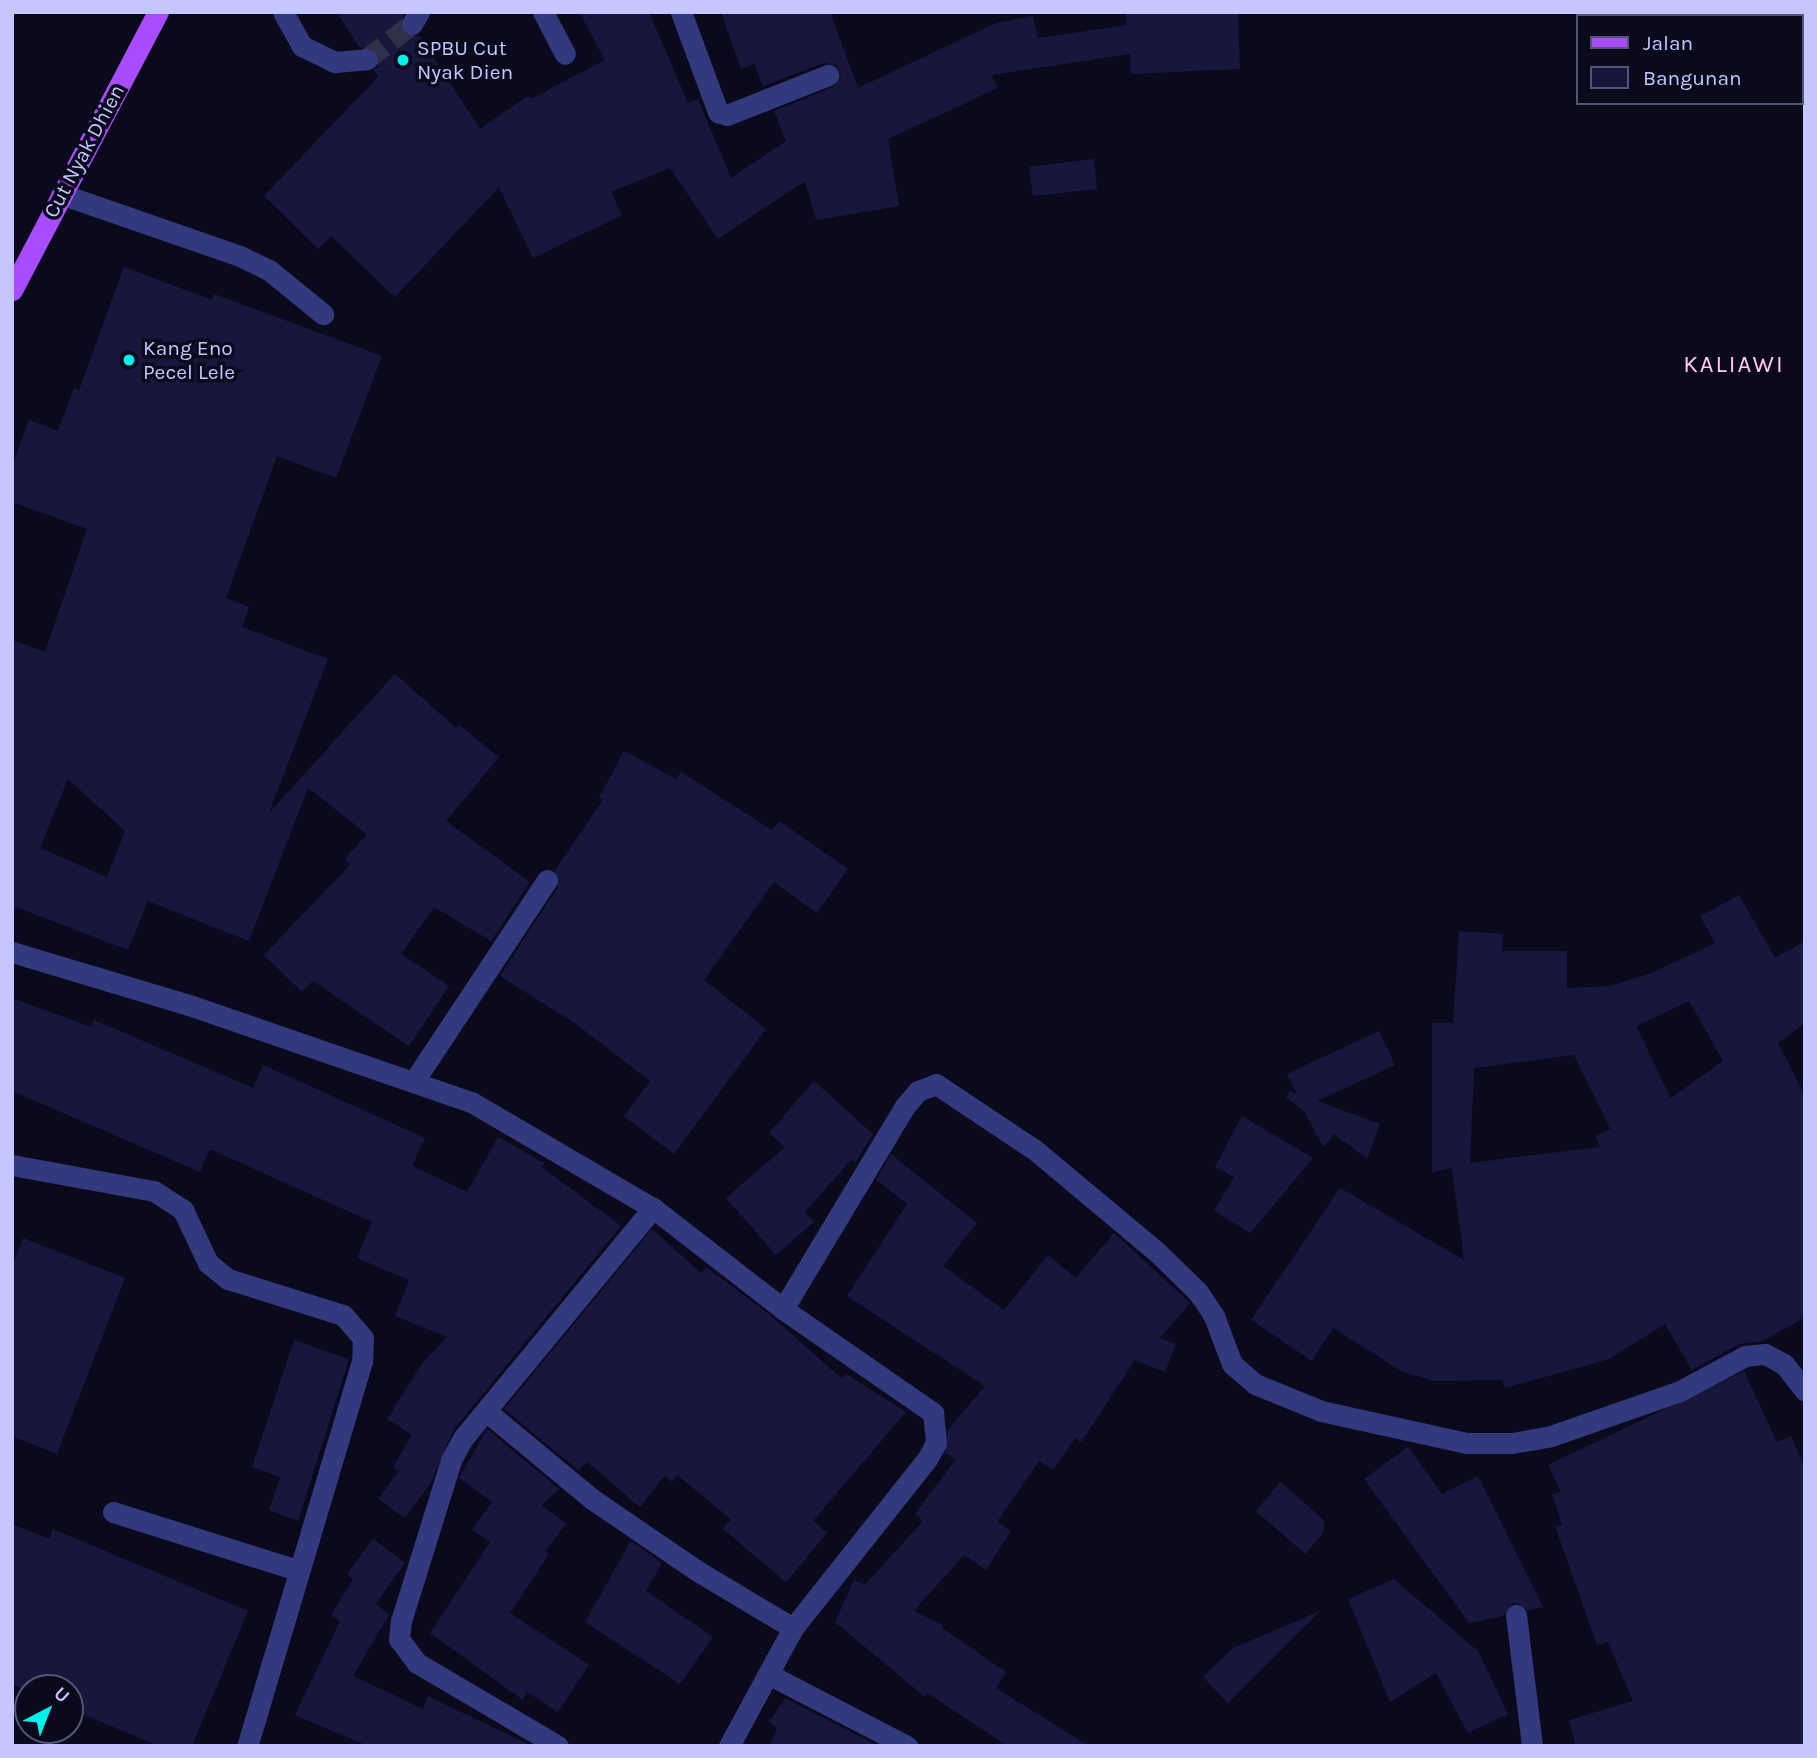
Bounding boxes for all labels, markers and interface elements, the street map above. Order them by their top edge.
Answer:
legend [1576,14,1803,105]
text: Jalan [1643,31,1693,55]
place label: SPBU Cut Nyak Dien [417,35,513,85]
marker: SPBU Cut Nyak Dien [395,52,411,68]
text: Bangunan [1643,66,1742,90]
street label: Cut Nyak Dhien [38,80,130,222]
place label: Kang Eno Pecel Lele [143,335,235,385]
district label: KALIAWI [1684,351,1784,379]
marker: Kang Eno Pecel Lele [121,352,137,368]
north arrow [14,1674,84,1744]
text: U [49,1682,74,1707]

